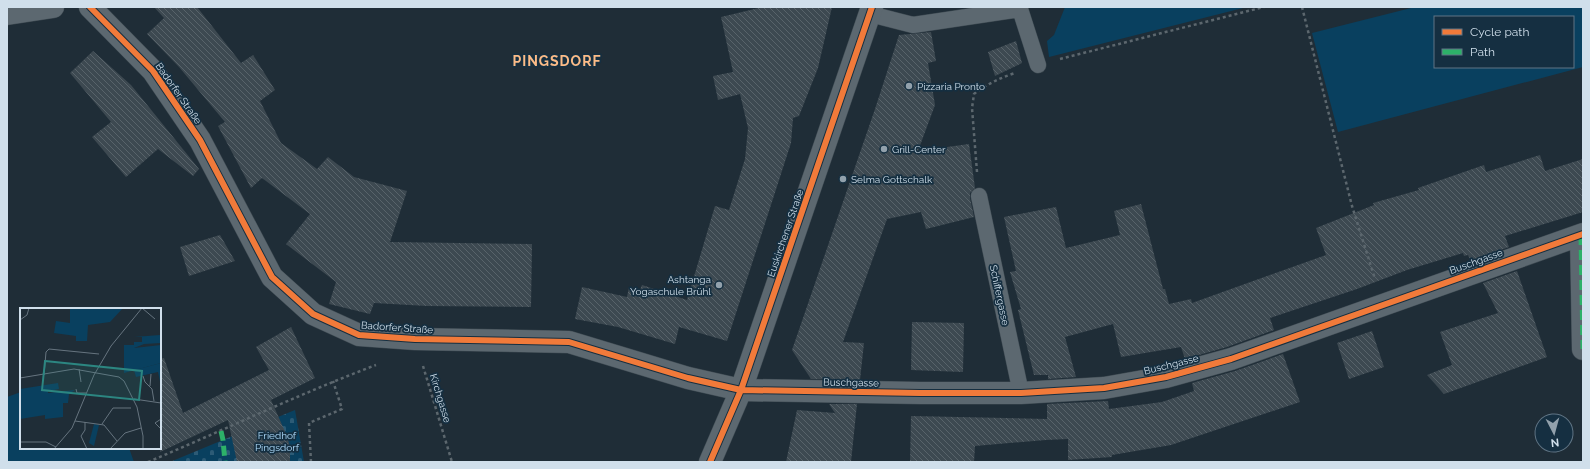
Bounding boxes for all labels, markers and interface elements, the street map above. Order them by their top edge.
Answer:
legend [1434,16,1574,68]
text: Cycle path [1470,25,1529,39]
text: Path [1470,45,1495,59]
district label: PINGSDORF [512,53,602,69]
street label: Badorfer Straße [153,61,204,126]
marker: Pizzaria Pronto [904,81,914,91]
place label: Pizzaria Pronto [917,81,985,92]
marker: Grill-Center [879,144,889,154]
place label: Grill-Center [892,144,946,155]
marker: Selma Gottschalk [838,174,848,184]
place label: Selma Gottschalk [851,174,933,185]
street label: Euskirchener Straße [765,188,806,278]
street label: Buschgasse [1448,247,1504,276]
street label: Schiffergasse [988,264,1011,327]
place label: Ashtanga Yogaschule Brühl [630,274,711,297]
marker: Ashtanga Yogaschule Brühl [714,280,724,290]
inset map [20,308,161,449]
street label: Badorfer Straße [361,319,434,336]
street label: Buschgasse [1143,352,1200,377]
street label: Kirchgasse [428,372,453,424]
street label: Buschgasse [823,377,879,388]
north arrow [1534,413,1574,453]
park label: Friedhof Pingsdorf [255,430,300,453]
text: N [1550,436,1560,449]

